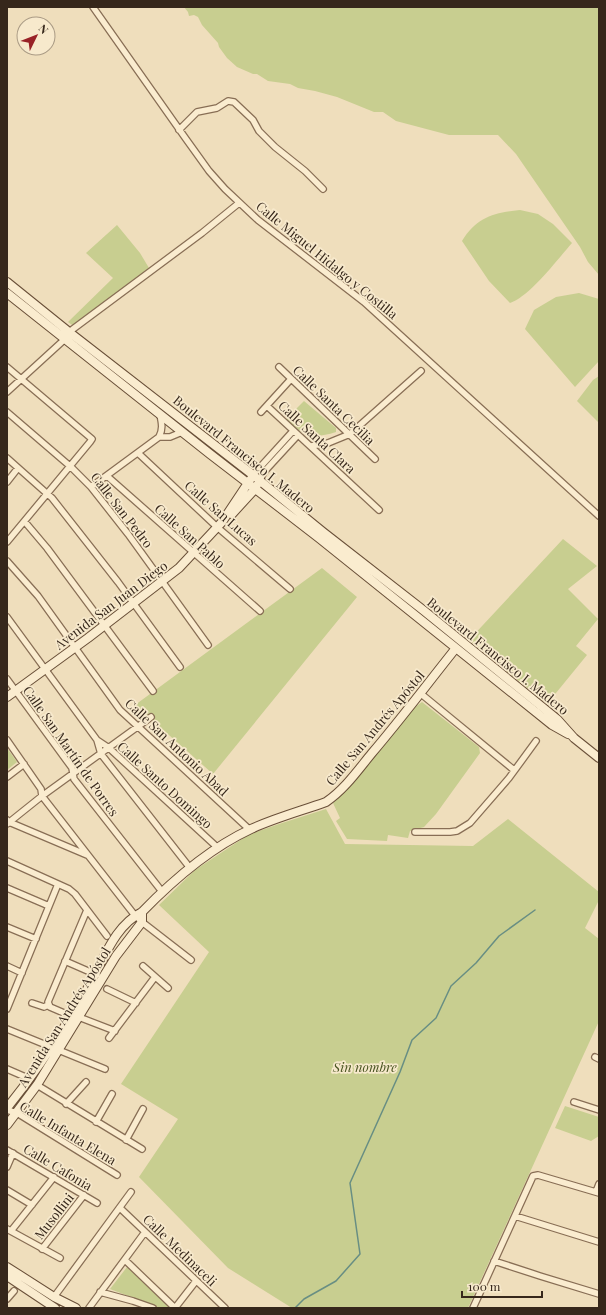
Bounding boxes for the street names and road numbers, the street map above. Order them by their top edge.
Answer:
street label: Calle Miguel Hidalgo y Costilla [253,197,402,322]
street label: Calle Santa Cecilia [290,361,379,448]
street label: Boulevard Francisco I. Madero [170,391,319,516]
street label: Calle Santa Clara [275,397,360,477]
street label: Calle San Pedro [88,468,157,551]
street label: Calle San Lucas [181,476,261,549]
street label: Calle San Pablo [152,500,229,572]
street label: Avenida San Juan Diego [50,557,170,653]
street label: Boulevard Francisco I. Madero [424,593,573,718]
street label: Calle San Andrés Apóstol [322,667,428,789]
street label: Calle San Martín de Porres [20,682,123,819]
street label: Calle San Antonio Abad [122,694,233,799]
street label: Calle Santo Domingo [114,737,216,832]
street label: Avenida San Andrés Apóstol [13,943,114,1091]
street label: Calle Infanta Elena [17,1097,120,1168]
street label: Calle Cafonia [21,1139,96,1194]
street label: Musollini [30,1189,77,1242]
street label: Calle Medinaceli [140,1210,221,1289]

